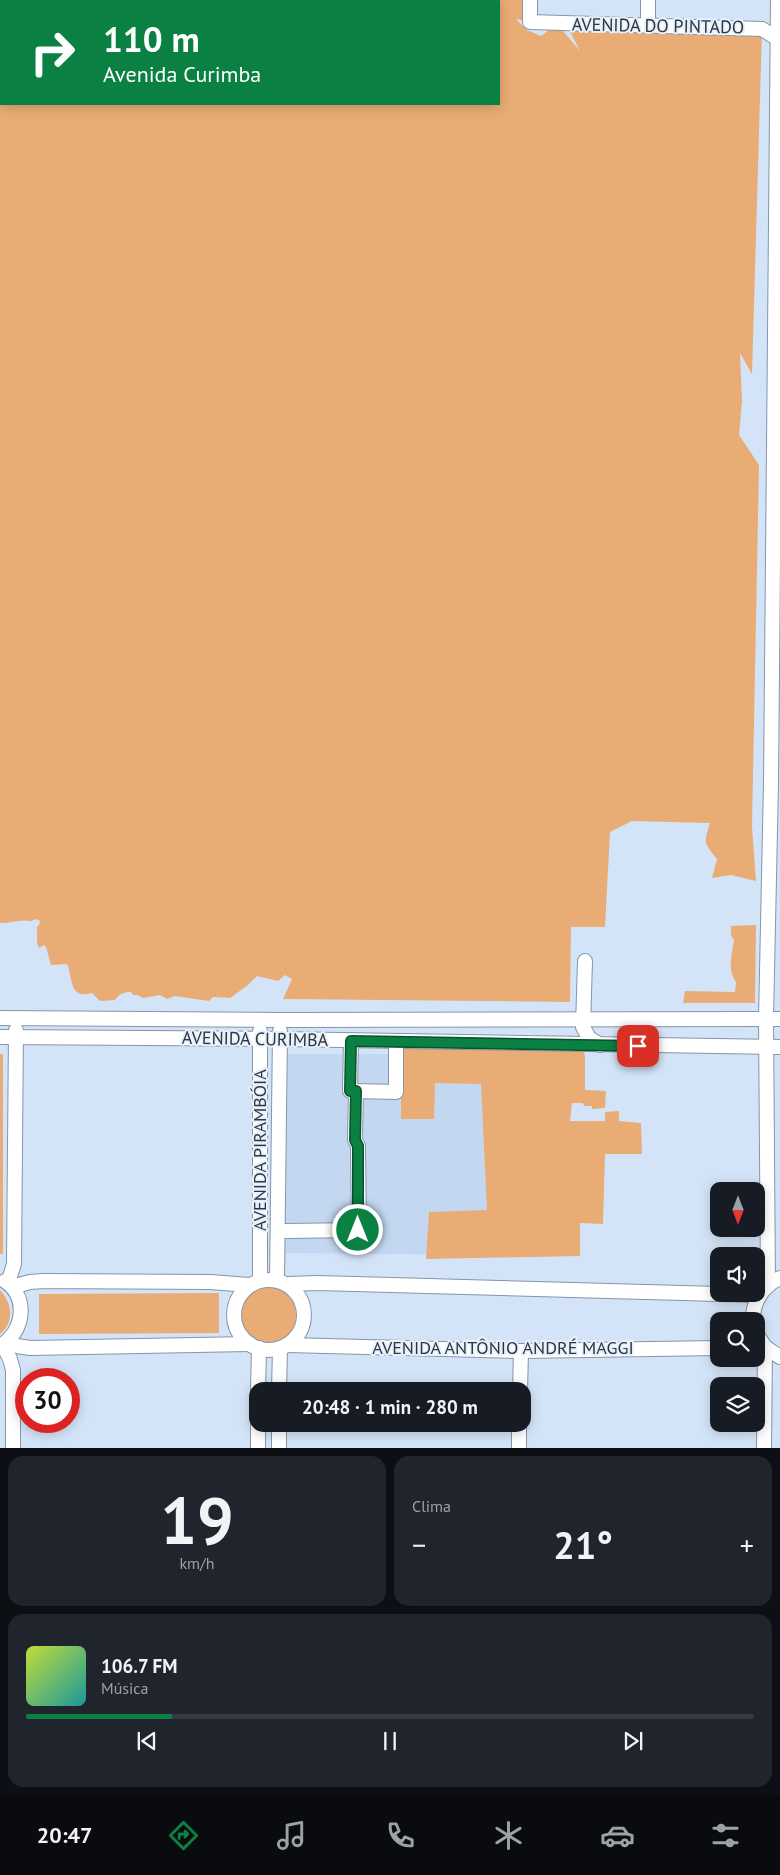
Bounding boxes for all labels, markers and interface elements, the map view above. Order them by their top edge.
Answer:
street label: AVENIDA DO PINTADO [572,12,744,39]
text: 110 m [103,16,200,62]
icon: right [20,20,85,85]
text: Avenida Curimba [103,60,261,88]
pin [617,1025,659,1067]
street label: AVENIDA CURIMBA [182,1026,329,1051]
icon: arrive [624,1032,652,1060]
street label: AVENIDA PIRAMBÓIA [248,1069,271,1231]
north arrow [710,1182,765,1238]
map controls [710,1182,765,1432]
position arrow [331,1203,383,1255]
button: sound [710,1247,765,1302]
button: search [710,1312,765,1367]
street label: AVENIDA ANTÔNIO ANDRÉ MAGGI [372,1336,634,1359]
speed limit sign: 30 [15,1368,80,1433]
button: layers [710,1377,765,1432]
text: 20:48 · 1 min · 280 m [302,1395,478,1419]
text: 19 [160,1478,234,1562]
text: Clima [412,1496,451,1516]
text: 21° [553,1520,613,1569]
text: − [412,1526,426,1563]
text: + [740,1526,754,1563]
text: km/h [179,1553,215,1573]
text: 106.7 FM [101,1654,177,1678]
text: Música [101,1678,148,1698]
icon: previous [133,1727,161,1755]
icon: pause [376,1727,404,1755]
icon: next [619,1727,647,1755]
icon: directions [166,1818,201,1853]
icon: music [274,1818,309,1853]
icon: phone [383,1818,418,1853]
icon: climate [491,1818,526,1853]
icon: car [600,1818,635,1853]
icon: filters [708,1818,743,1853]
text: 20:47 [37,1821,93,1849]

